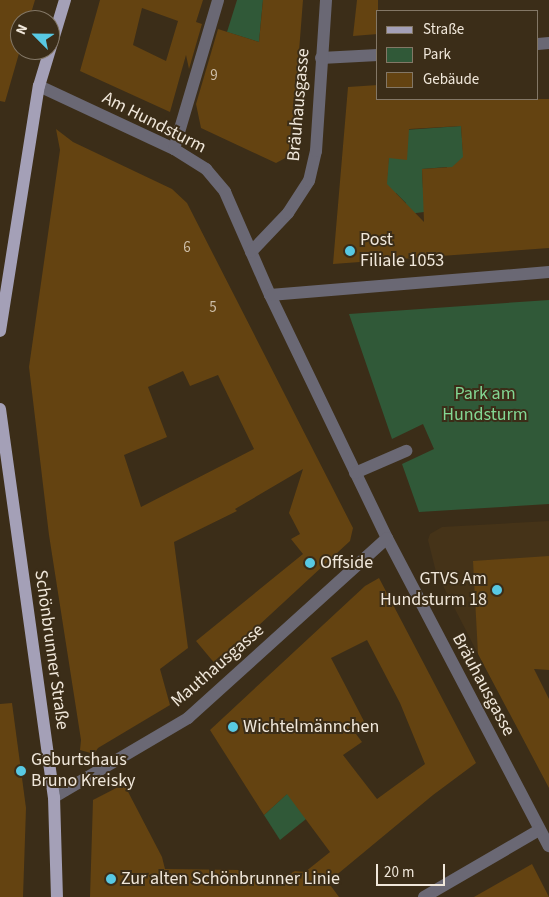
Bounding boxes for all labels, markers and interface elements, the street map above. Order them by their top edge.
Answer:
north arrow [10,10,60,60]
legend [376,10,539,100]
text: Straße [423,19,464,40]
text: N [11,21,33,38]
text: Park [423,44,451,65]
street label: Bräuhausgasse [283,48,315,162]
house number: 9 [210,67,218,85]
text: Gebäude [423,69,479,90]
street label: Am Hundsturm [98,88,210,158]
place label: Post Filiale 1053 [360,230,444,272]
house number: 6 [183,239,191,257]
marker: Post Filiale 1053 [344,245,356,257]
house number: 5 [209,299,217,317]
park label: Park am Hundsturm [442,384,528,426]
place label: Offside [320,552,373,574]
marker: Offside [304,557,316,569]
street label: Schönbrunner Straße [29,569,73,731]
place label: GTVS Am Hundsturm 18 [380,569,487,612]
marker: GTVS Am Hundsturm 18 [491,584,503,596]
street label: Mauthausgasse [167,620,269,712]
street label: Bräuhausgasse [447,630,519,740]
place label: Wichtelmännchen [243,716,379,738]
marker: Wichtelmännchen [227,721,239,733]
place label: Geburtshaus Bruno Kreisky [31,750,136,792]
marker: Geburtshaus Bruno Kreisky [15,765,27,777]
scale bar [379,854,448,886]
text: 20 m [384,862,414,883]
place label: Zur alten Schönbrunner Linie [121,868,340,890]
marker: Zur alten Schönbrunner Linie [105,873,117,885]

